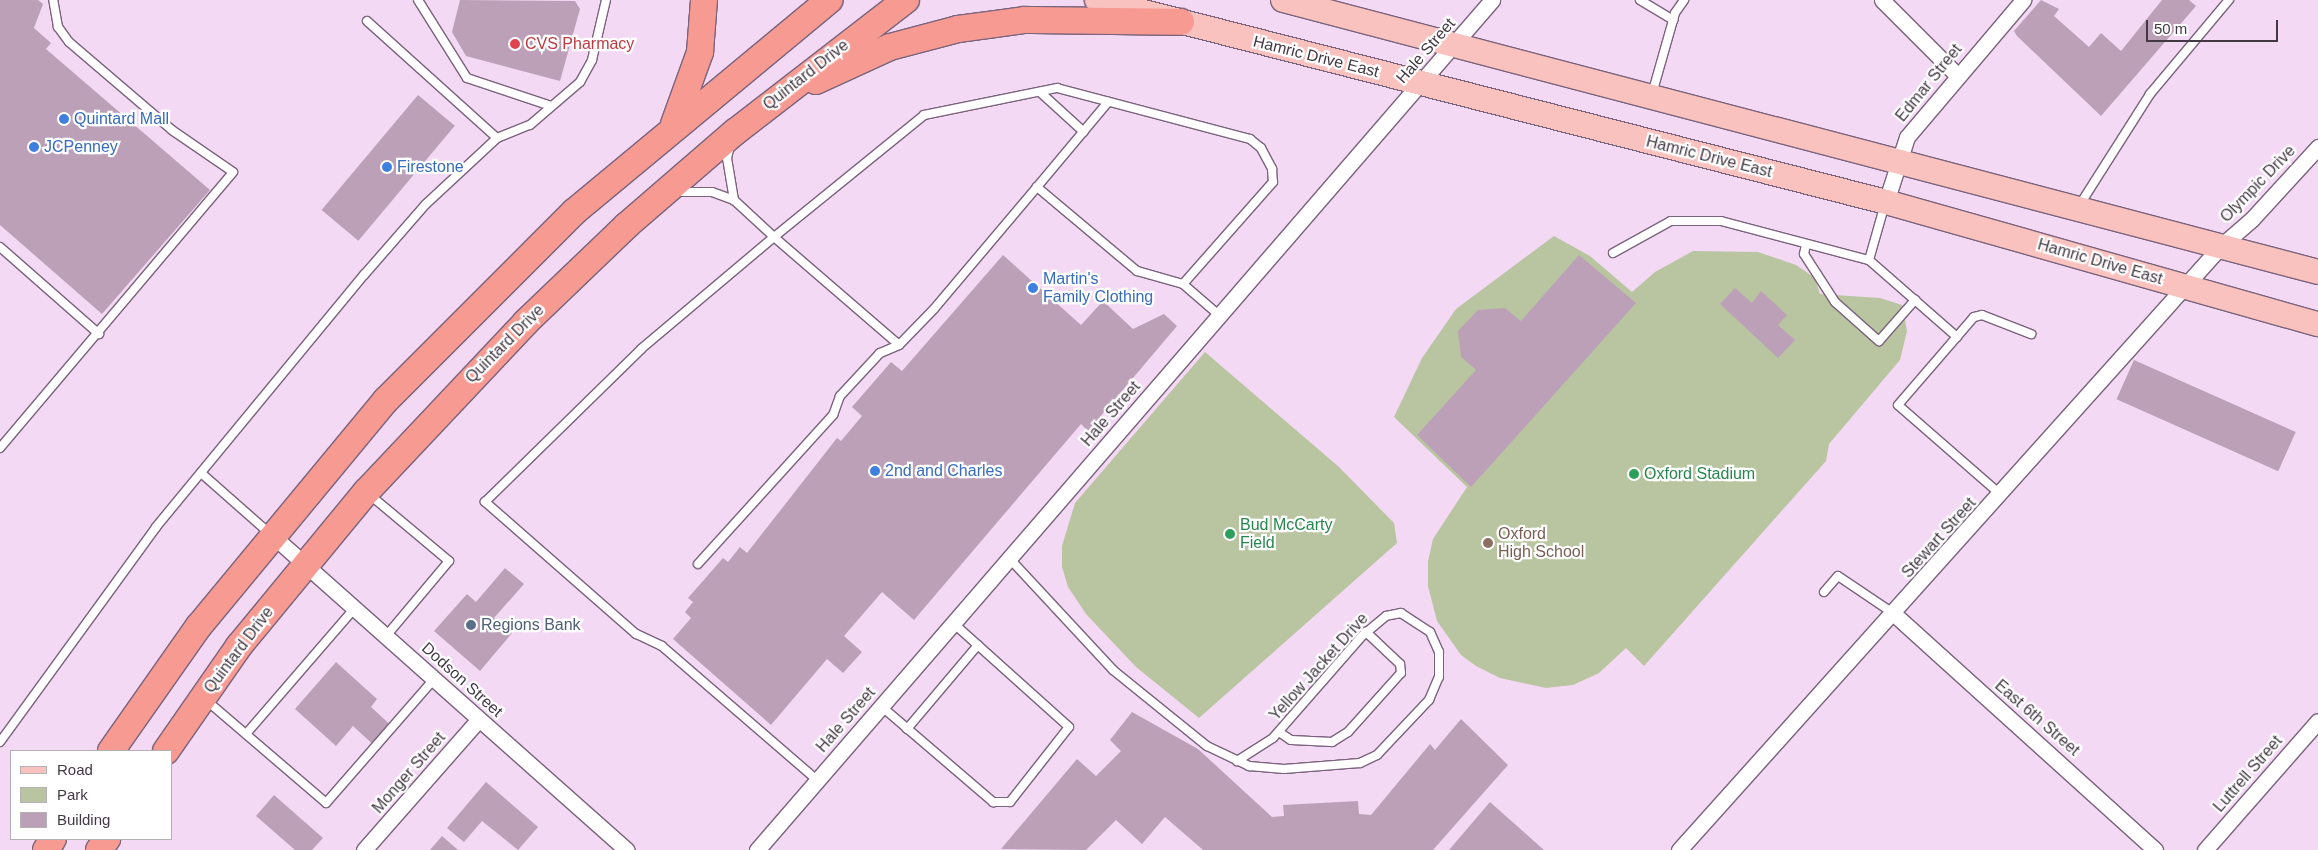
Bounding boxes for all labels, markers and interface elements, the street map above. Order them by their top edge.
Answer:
scale bar [2148,10,2280,42]
street label: Hale Street [1392,14,1460,88]
text: 50 m [2154,20,2187,37]
street label: Hamric Drive East [1251,32,1381,82]
place label: CVS Pharmacy [525,34,634,54]
street label: Quintard Drive [759,36,853,114]
marker: CVS Pharmacy [509,38,521,50]
street label: Edmar Street [1892,40,1966,126]
place label: Quintard Mall [74,109,169,129]
marker: Quintard Mall [58,113,70,125]
street label: Hamric Drive East [1644,132,1774,182]
place label: JCPenney [44,137,118,157]
marker: JCPenney [28,141,40,153]
street label: Olympic Drive [2217,142,2299,226]
place label: Firestone [397,157,464,177]
marker: Firestone [381,161,393,173]
street label: Hamric Drive East [2035,235,2165,289]
place label: Martin's Family Clothing [1043,269,1153,307]
marker: Martin's Family Clothing [1027,282,1039,294]
street label: Quintard Drive [462,301,548,387]
street label: Hale Street [1077,377,1145,451]
place label: 2nd and Charles [885,461,1002,481]
place label: Oxford Stadium [1644,464,1755,484]
marker: 2nd and Charles [869,465,881,477]
marker: Oxford Stadium [1628,468,1640,480]
street label: Stewart Street [1898,494,1980,582]
place label: Bud McCarty Field [1240,515,1332,553]
place label: Oxford High School [1498,524,1584,562]
marker: Bud McCarty Field [1224,528,1236,540]
marker: Oxford High School [1482,537,1494,549]
street label: Quintard Drive [200,603,278,697]
street label: Yellow Jacket Drive [1266,609,1372,725]
place label: Regions Bank [481,615,581,635]
marker: Regions Bank [465,619,477,631]
street label: Dodson Street [418,639,506,721]
street label: East 6th Street [1991,676,2083,760]
street label: Hale Street [812,683,880,757]
street label: Monger Street [368,728,450,818]
street label: Luttrell Street [2210,732,2286,816]
legend [10,750,172,840]
text: Road [57,761,93,778]
text: Park [57,786,88,803]
text: Building [57,811,110,828]

